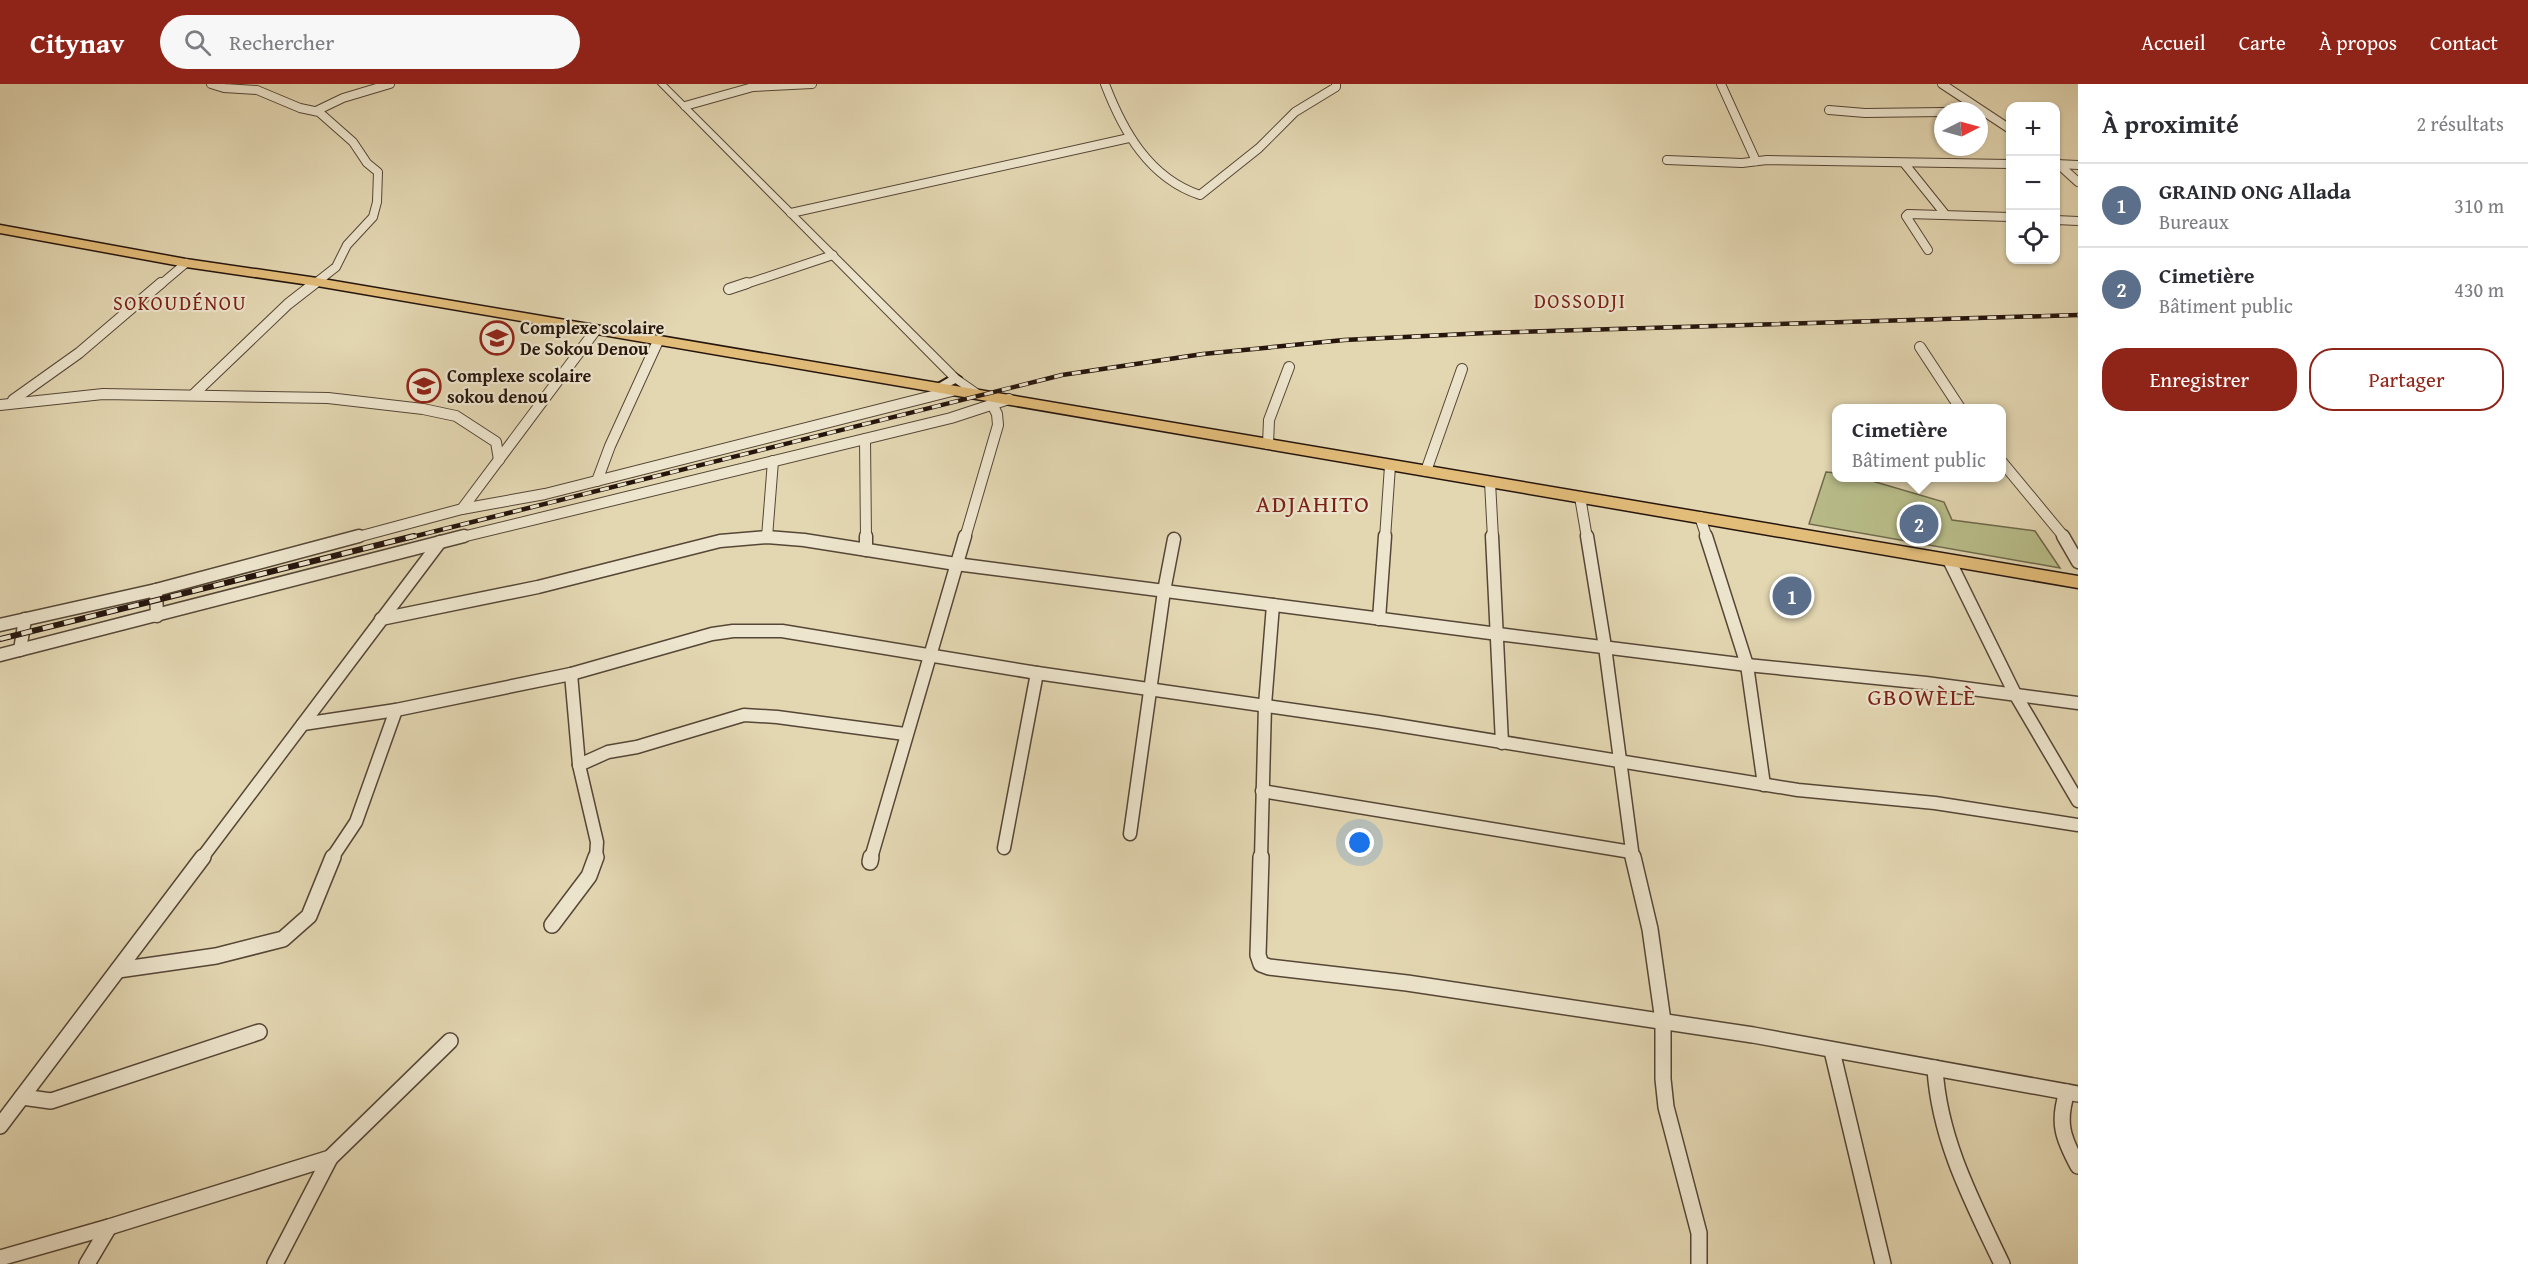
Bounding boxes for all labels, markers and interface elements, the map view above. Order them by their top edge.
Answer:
search box [160,15,580,69]
text: Citynav [30,22,124,63]
icon: search [181,26,214,59]
text: Rechercher [229,26,334,58]
text: Accueil [2141,27,2206,58]
text: Carte [2239,27,2286,58]
text: À propos [2319,27,2397,58]
text: Contact [2430,27,2498,58]
north arrow [1934,102,1988,156]
map controls [2006,102,2060,264]
button: + [2006,102,2060,156]
text: À proximité [2102,104,2239,143]
text: 2 résultats [2416,109,2504,138]
button: − [2006,156,2060,210]
text: GRAIND ONG Allada [2159,175,2351,207]
text: 1 [2116,191,2127,220]
text: 310 m [2454,191,2504,220]
text: Bureaux [2159,207,2229,236]
button: locate [2006,210,2060,264]
text: Cimetière [2159,259,2254,291]
text: 2 [2116,275,2127,304]
text: 430 m [2454,275,2504,304]
district label: DOSSODJI [1534,286,1626,315]
district label: SOKOUDÉNOU [113,288,247,317]
text: Bâtiment public [2159,291,2293,320]
place label: Complexe scolaire De Sokou Denou [520,314,665,362]
school or university icon: Complexe scolaire De Sokou Denou [479,320,515,356]
button: Enregistrer [2102,348,2297,411]
button: Partager [2309,348,2504,411]
place label: Complexe scolaire sokou denou [447,362,592,410]
school or university icon: Complexe scolaire sokou denou [406,368,442,404]
popup [1832,404,2006,482]
text: Cimetière [1852,413,1947,445]
text: Bâtiment public [1852,445,1986,474]
district label: ADJAHITO [1256,486,1370,521]
pin: 2 [1900,502,1938,546]
pin: 1 [1772,574,1812,618]
district label: GBOWÈLÈ [1867,679,1977,714]
your location [1345,828,1374,857]

